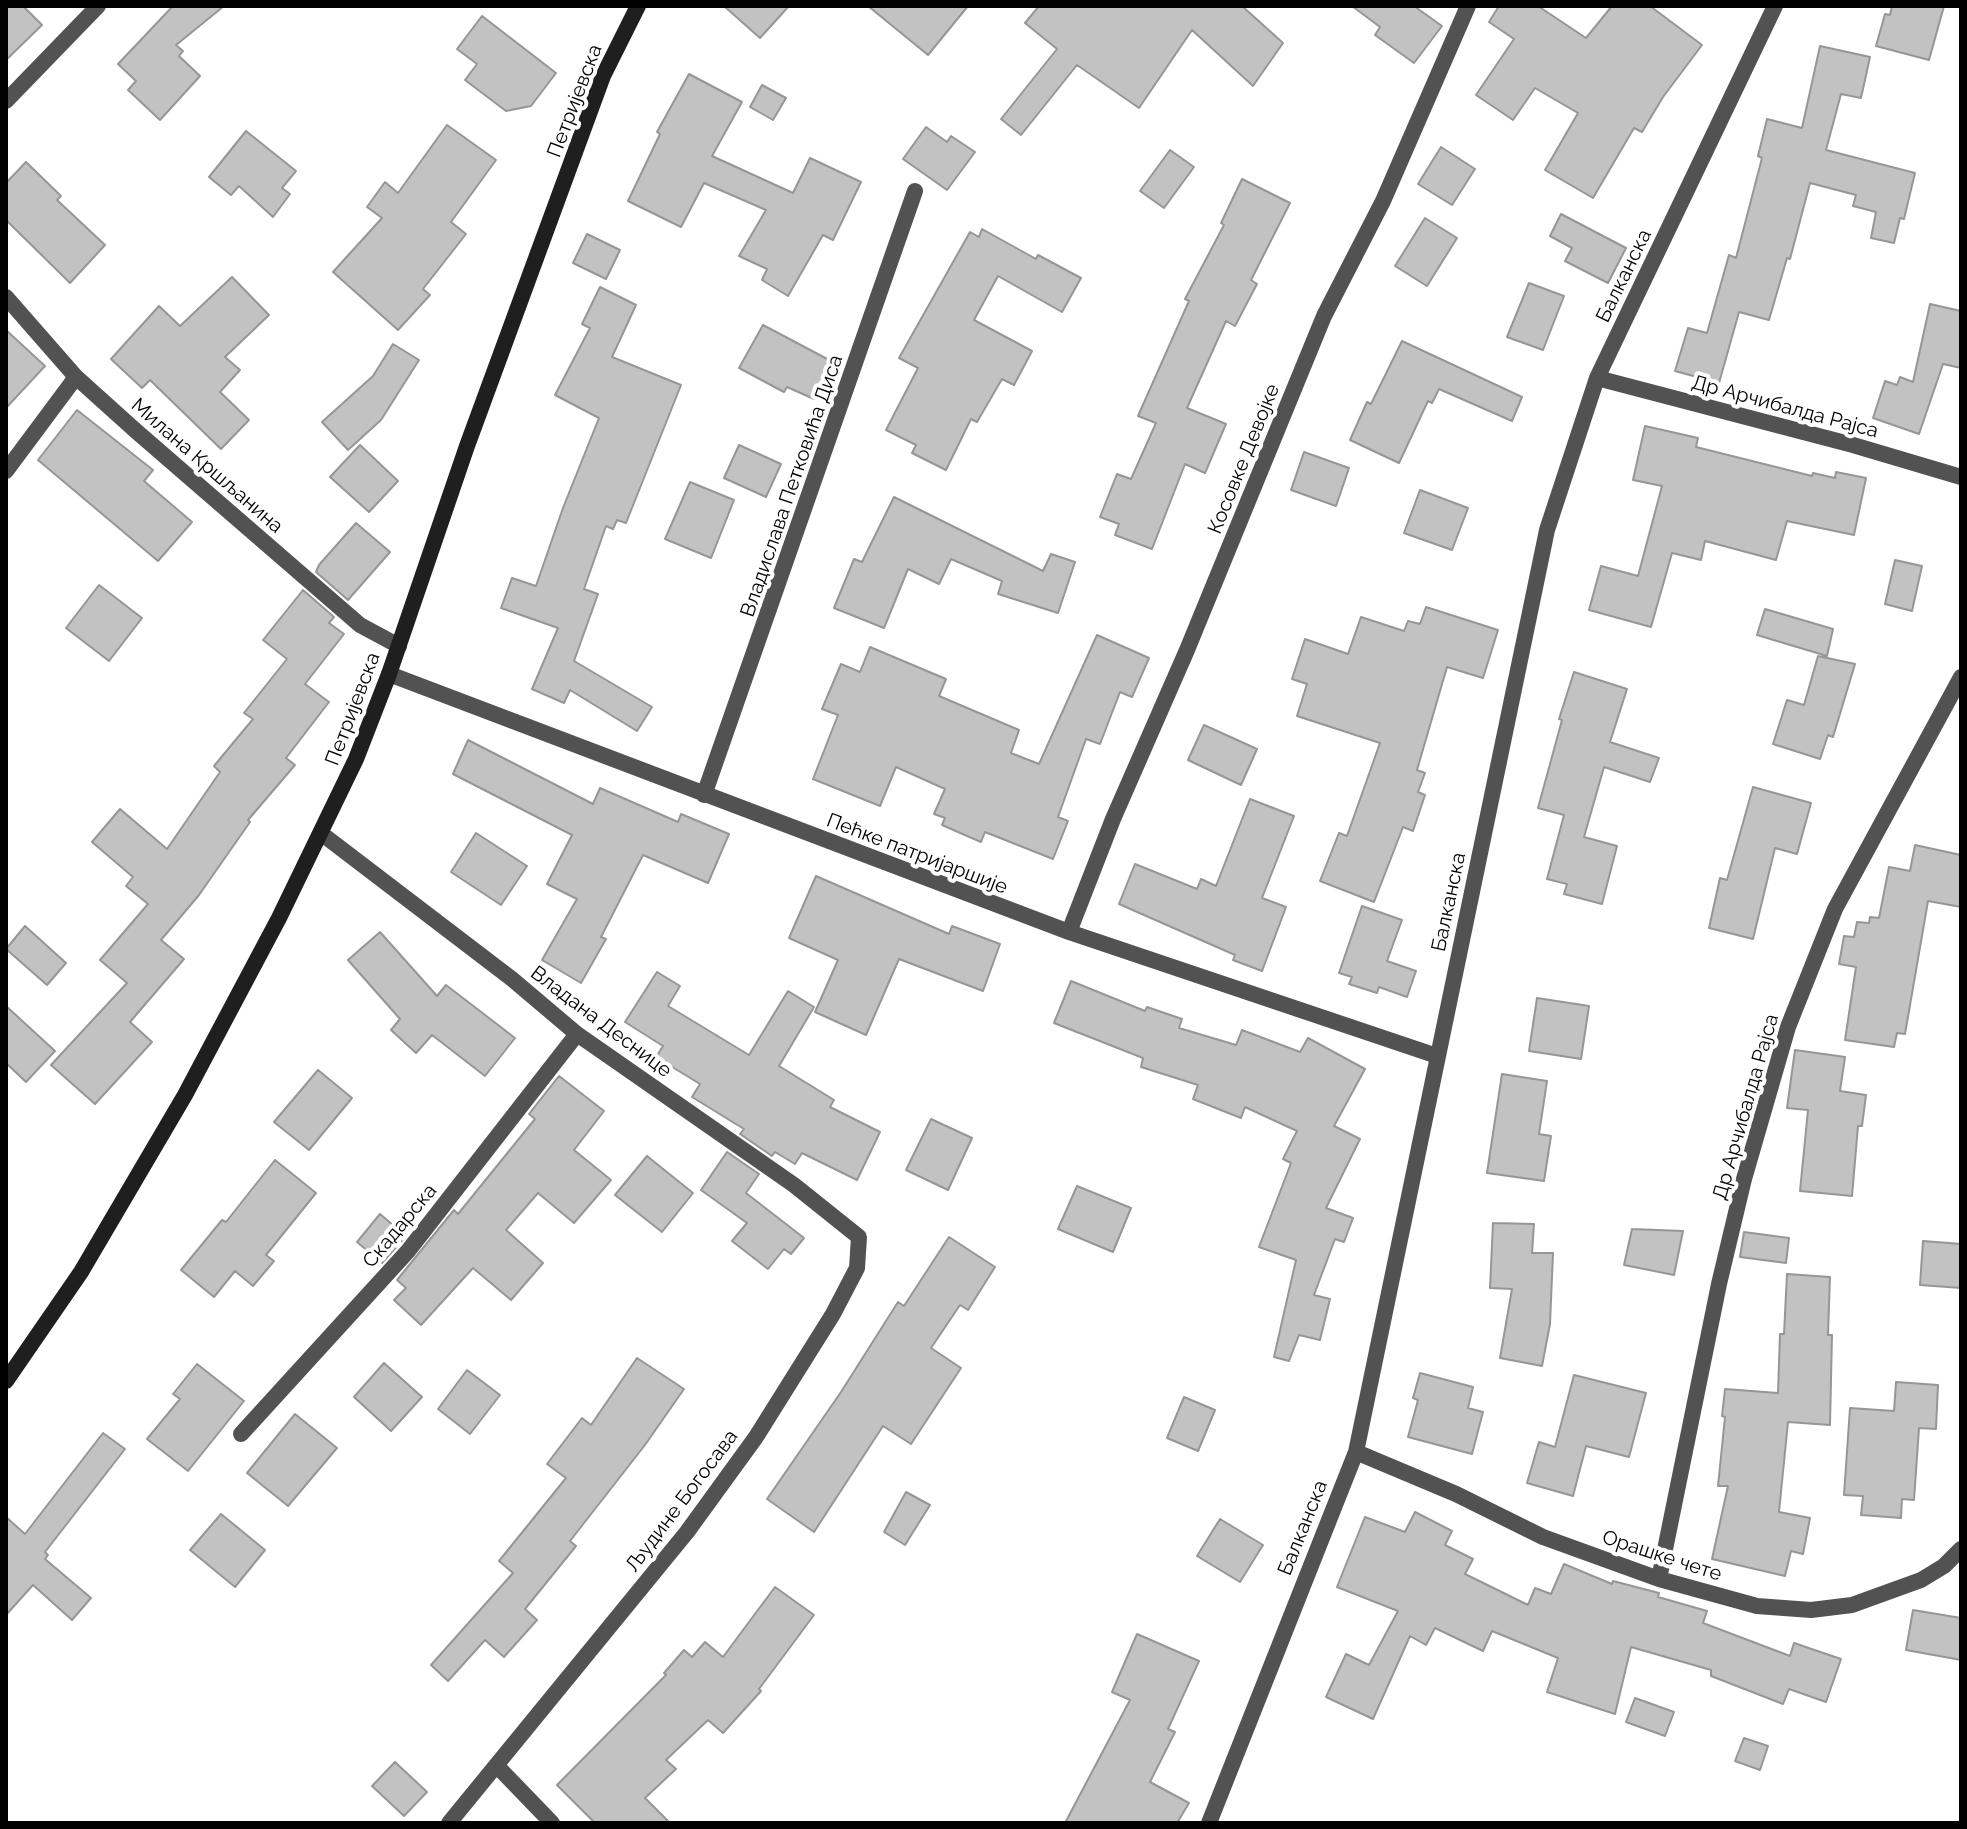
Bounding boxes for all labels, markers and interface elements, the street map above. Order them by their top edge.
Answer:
street label: Петријевска [542,41,608,161]
street label: Балканска [1591,226,1657,326]
street label: Владислава Петковића Диса [736,352,848,620]
street label: Др Арчибалда Рајса [1689,371,1881,443]
street label: Косовке Девојке [1203,381,1285,537]
street label: Милана Кршљанина [126,394,288,538]
street label: Петријевска [320,649,386,769]
street label: Пећке патријаршије [823,808,1011,900]
street label: Балканска [1427,850,1471,954]
street label: Владана Деснице [526,961,676,1083]
street label: Др Арчибалда Рајса [1708,1011,1784,1203]
street label: Скадарска [358,1179,442,1273]
street label: Људине Богосава [621,1425,743,1577]
street label: Балканска [1273,1477,1333,1579]
street label: Орашке чете [1599,1525,1725,1587]

